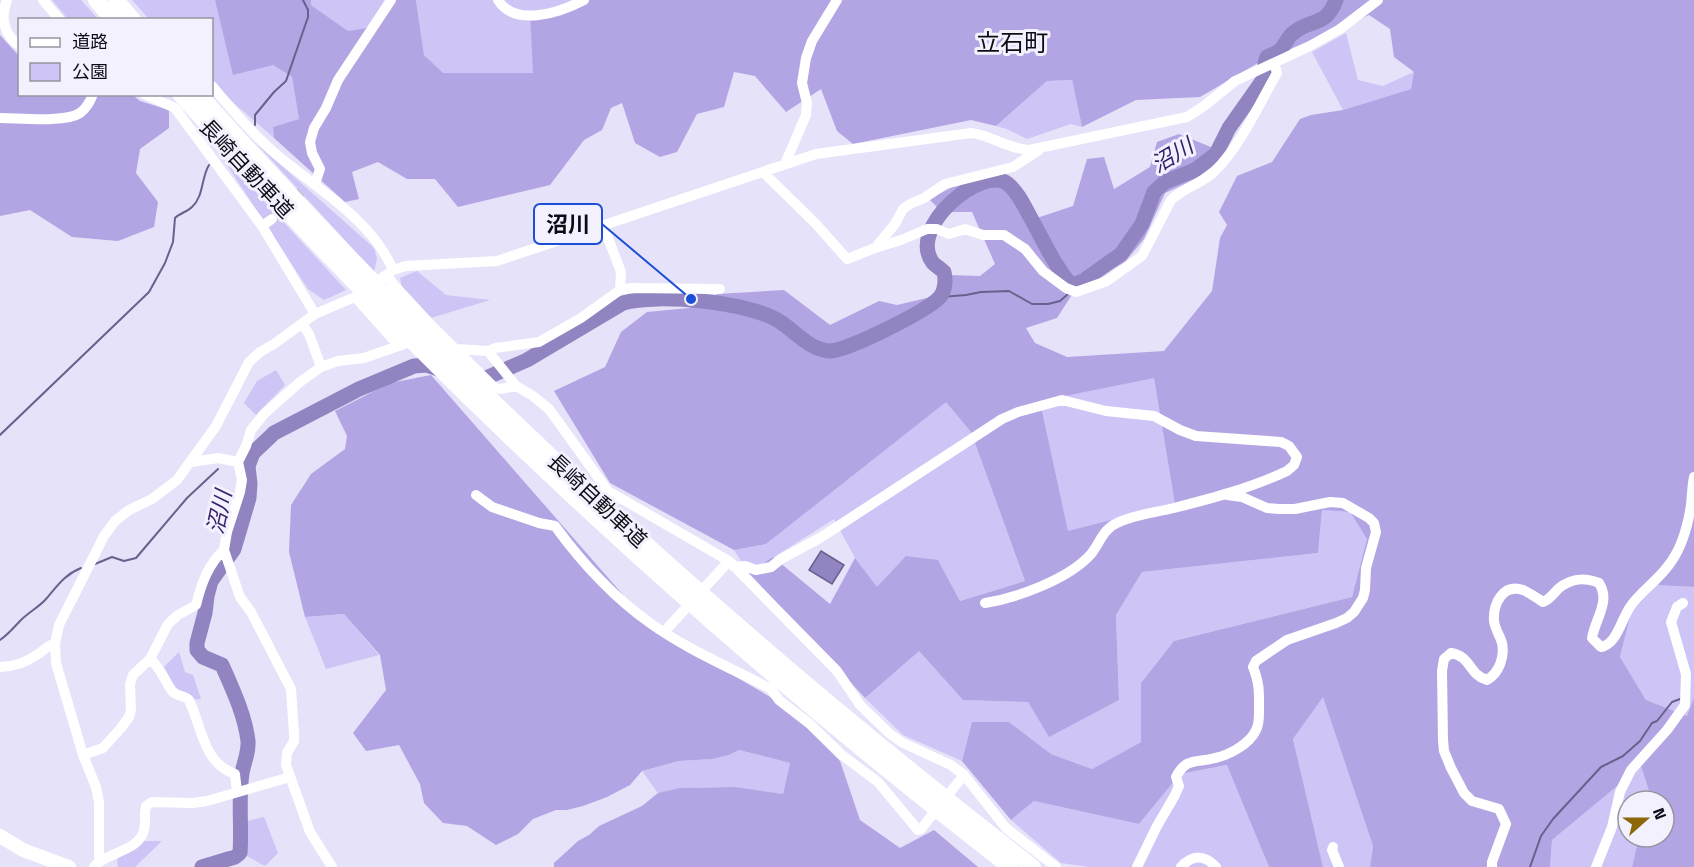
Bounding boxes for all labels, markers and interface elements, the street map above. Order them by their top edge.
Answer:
legend [18,18,213,96]
district label: 立石町 [976,24,1048,60]
text: 道路 [72,28,108,55]
text: 公園 [72,58,108,85]
street label: 長崎自動車道 [192,111,302,225]
water label: 沼川 [1144,128,1201,181]
callout: 沼川 [534,204,602,244]
text: 沼川 [546,207,590,241]
street label: 長崎自動車道 [541,445,655,555]
water label: 沼川 [198,485,241,537]
north arrow [1616,789,1676,849]
text: N [1647,804,1673,823]

